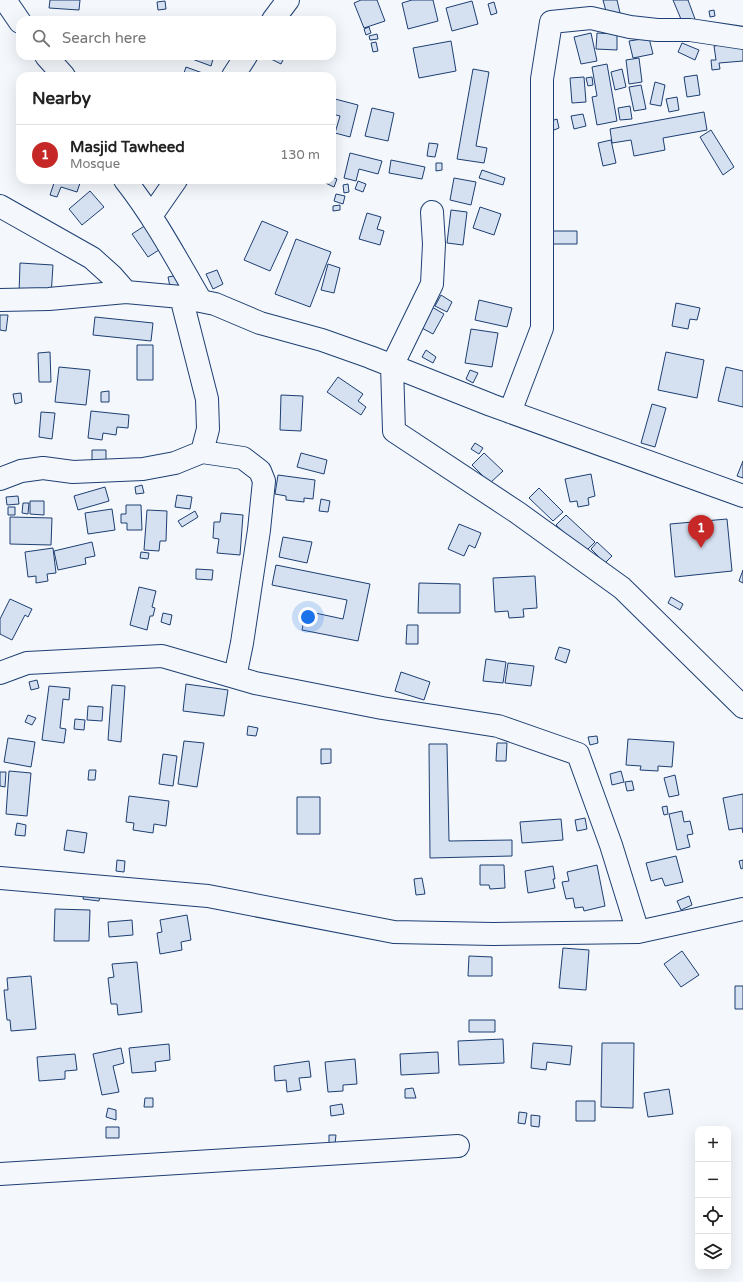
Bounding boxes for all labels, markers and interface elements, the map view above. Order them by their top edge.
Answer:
search box [16,16,336,60]
icon: search [30,27,52,49]
text: Search here [62,29,146,47]
text: Nearby [32,88,91,109]
text: Masjid Tawheed [70,138,185,156]
text: 1 [41,147,49,163]
text: 130 m [280,147,320,163]
text: Mosque [70,156,120,172]
pin: 1 [688,515,714,548]
your location [298,607,318,627]
map controls [695,1126,731,1270]
button: + [695,1126,731,1162]
button: − [695,1162,731,1198]
button: locate [695,1198,731,1234]
button: layers [695,1234,731,1270]

